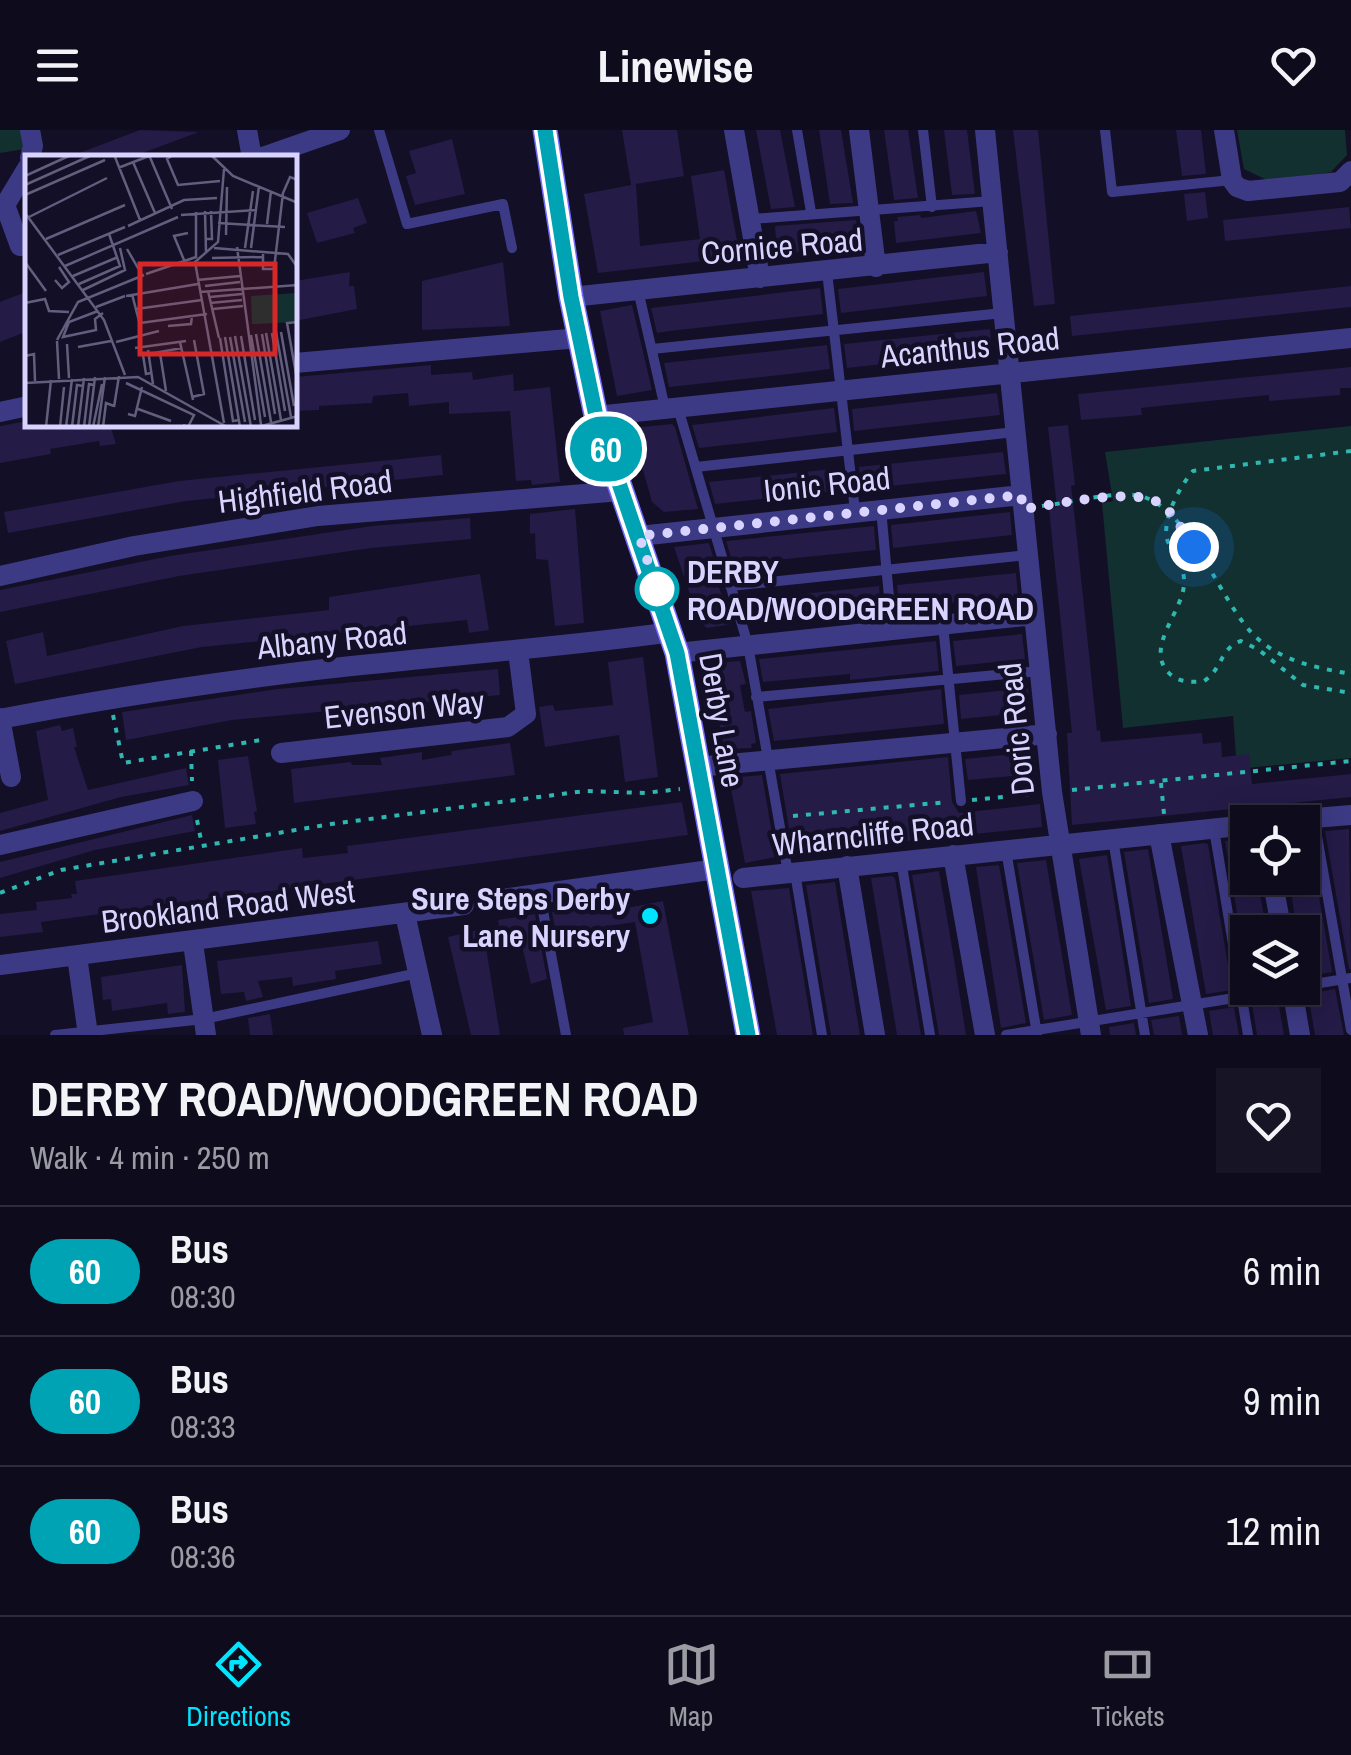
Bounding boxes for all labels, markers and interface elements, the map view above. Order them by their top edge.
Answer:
text: Linewise [598,35,753,96]
icon: menu [30,38,85,93]
icon: heart [1266,38,1321,93]
inset map [25,155,298,428]
street label: Cornice Road [699,218,865,274]
street label: Acanthus Road [878,316,1061,378]
line badge: 60 [561,416,651,482]
text: 60 [590,426,622,473]
street label: Ionic Road [762,456,892,512]
street label: Highfield Road [216,459,394,523]
your location [1169,522,1219,572]
place label: DERBY ROAD/WOODGREEN ROAD [687,550,1034,630]
marker: DERBY ROAD/WOODGREEN ROAD [636,568,678,610]
street label: Albany Road [254,611,409,669]
street label: Derby Lane [689,649,755,791]
street label: Doric Road [988,661,1044,797]
street label: Evenson Way [322,679,486,739]
street label: Wharncliffe Road [770,802,976,866]
map controls [1230,805,1320,1005]
button: locate [1230,805,1320,895]
street label: Brookland Road West [99,869,357,943]
place label: Sure Steps Derby Lane Nursery [411,877,630,957]
marker: Sure Steps Derby Lane Nursery [639,905,661,927]
button: layers [1230,915,1320,1005]
text: DERBY ROAD/WOODGREEN ROAD [30,1066,698,1131]
button: heart [1216,1068,1321,1173]
text: Walk · 4 min · 250 m [30,1136,270,1179]
text: Bus [170,1224,229,1275]
text: 6 min [1243,1246,1321,1297]
text: 60 [69,1248,101,1295]
text: 08:30 [170,1275,236,1318]
text: Bus [170,1354,229,1405]
text: 9 min [1243,1376,1321,1427]
text: 60 [69,1378,101,1425]
text: 08:33 [170,1405,236,1448]
text: Bus [170,1484,229,1535]
text: 12 min [1226,1506,1321,1557]
text: 60 [69,1508,101,1555]
text: 08:36 [170,1535,236,1578]
tab: Directions [186,1637,291,1735]
tab: Map [664,1637,719,1735]
tab: Tickets [1091,1637,1165,1735]

